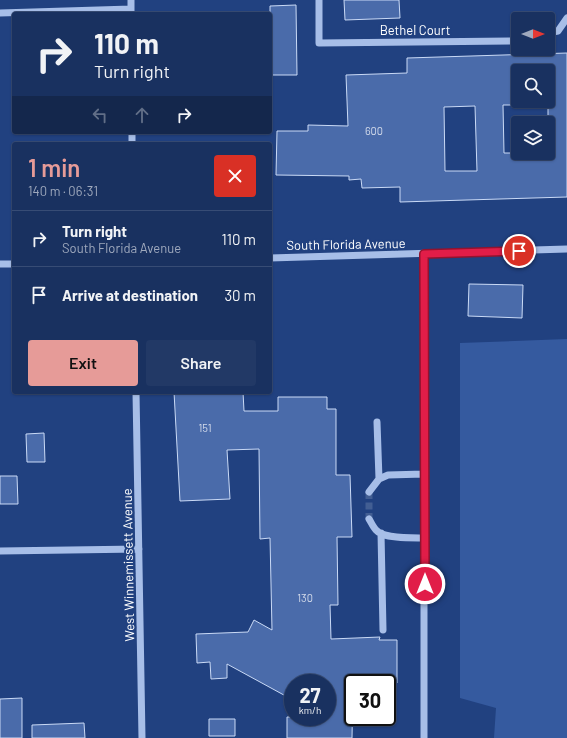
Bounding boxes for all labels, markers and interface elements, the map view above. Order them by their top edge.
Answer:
north arrow [511,12,555,56]
map controls [511,12,555,160]
street label: Bethel Court [380,22,450,38]
text: 110 m [94,26,159,60]
icon: right [28,28,80,80]
text: Turn right [94,60,170,82]
button: search [511,64,555,108]
icon: left [89,104,111,126]
icon: ahead [131,104,153,126]
icon: right [173,104,195,126]
button: layers [511,116,555,160]
house number: 600 [365,124,383,137]
text: 1 min [28,153,80,182]
button: close [214,155,256,197]
text: 140 m · 06:31 [28,183,98,199]
text: Turn right [62,222,127,240]
icon: right [28,228,50,250]
text: 110 m [222,230,256,248]
pin [502,234,536,268]
street label: South Florida Avenue [286,235,406,253]
text: South Florida Avenue [62,240,181,256]
icon: arrive [508,240,530,262]
icon: arrive [28,284,50,306]
text: Arrive at destination [62,286,198,304]
text: 30 m [224,286,256,304]
button: Exit [28,340,138,386]
button: Share [146,340,256,386]
house number: 151 [198,421,212,434]
street label: West Winnemissett Avenue [119,488,137,642]
position arrow [404,563,446,605]
house number: 130 [297,591,313,604]
speed limit sign: 30 [344,674,396,726]
text: 27 [299,683,321,707]
text: km/h [299,704,321,716]

